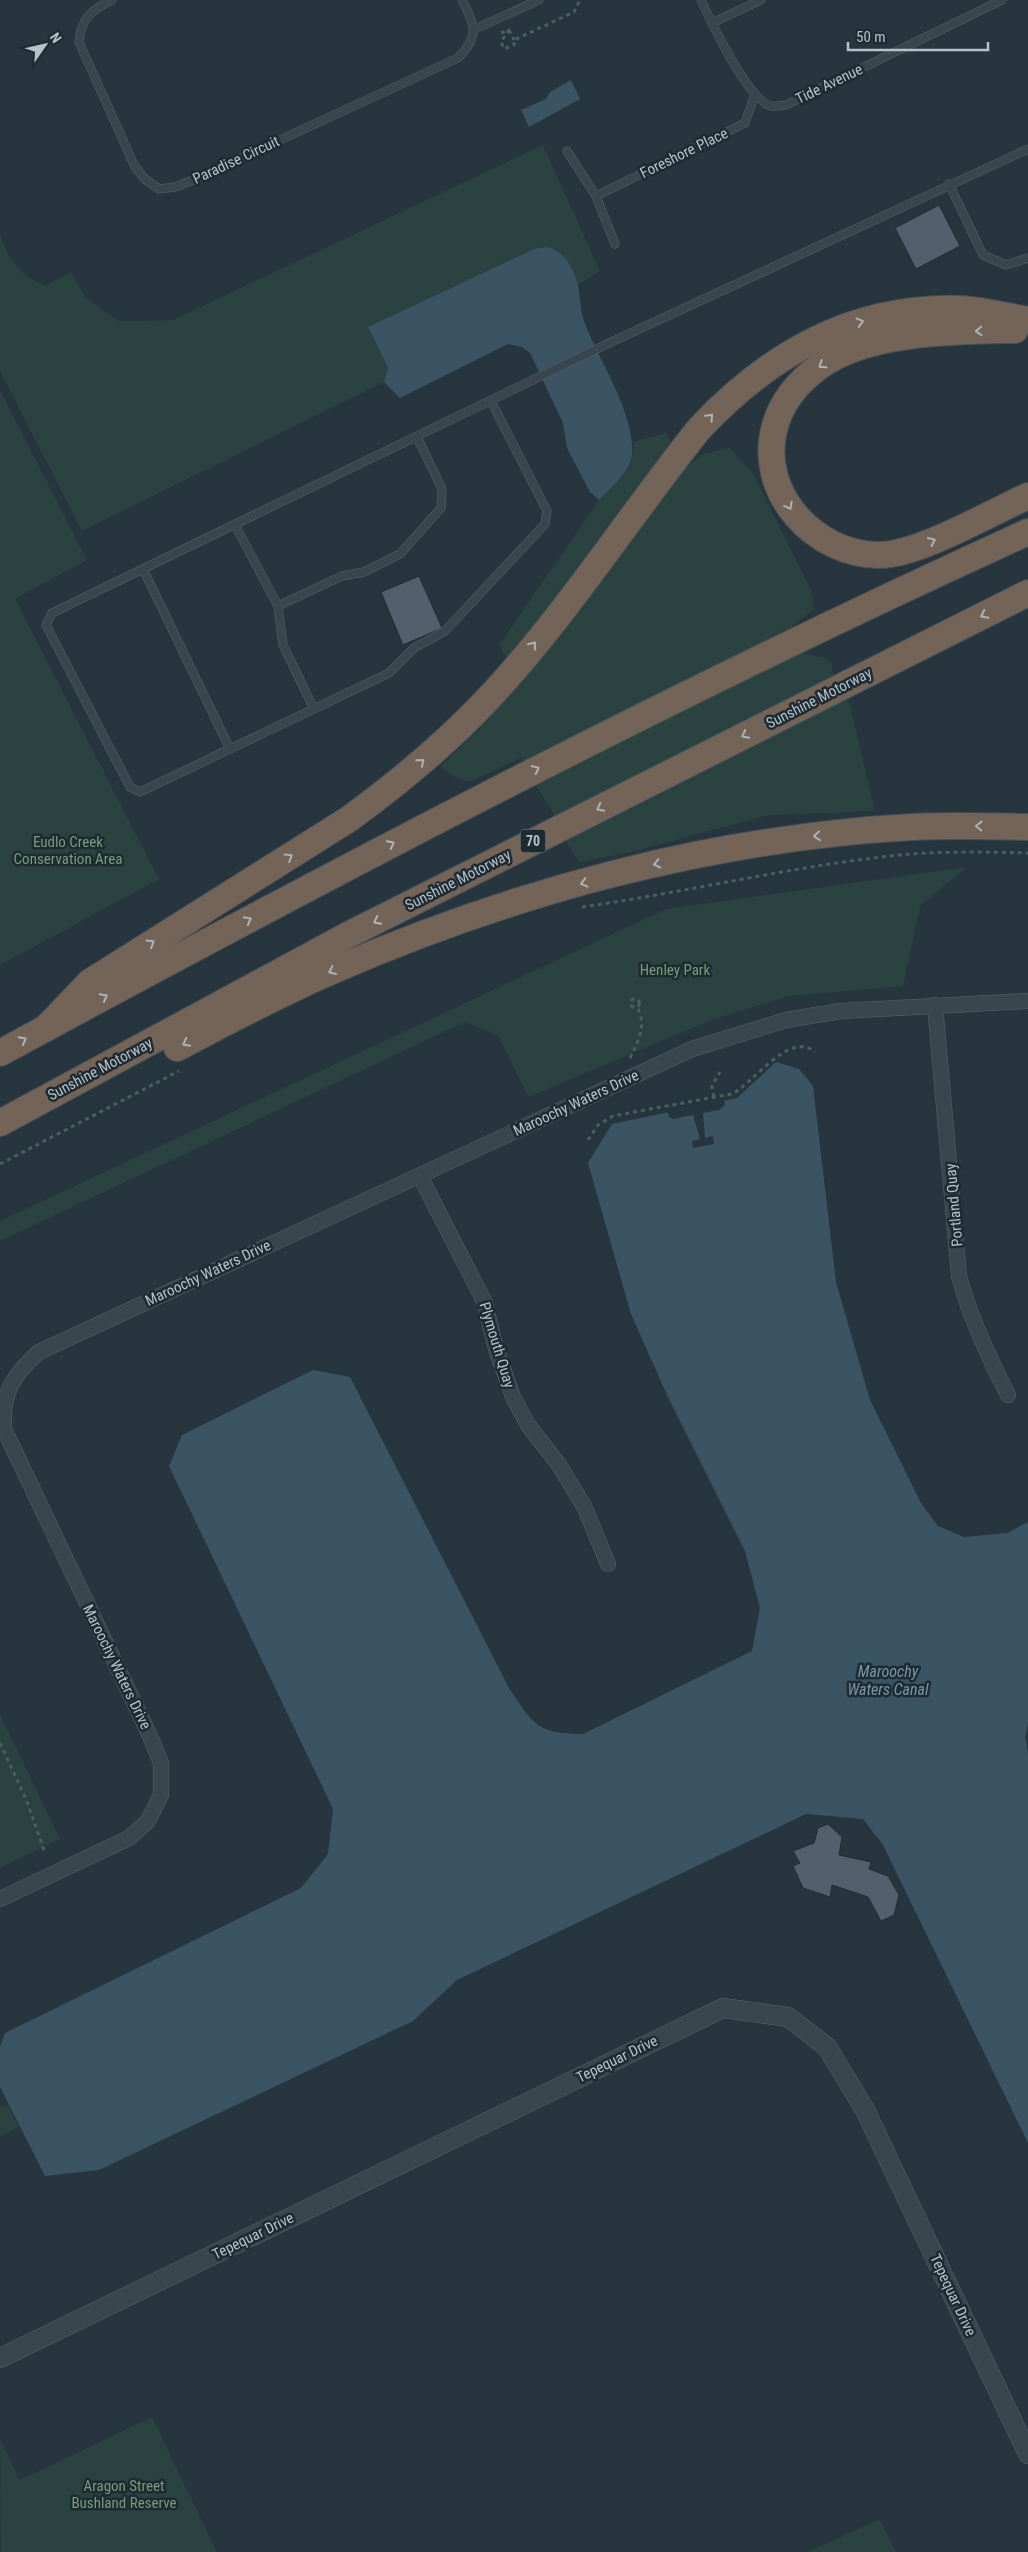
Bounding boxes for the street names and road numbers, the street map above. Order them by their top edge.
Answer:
street label: Tide Avenue [793,60,865,108]
street label: Foreshore Place [637,124,731,182]
street label: Paradise Circuit [190,132,282,188]
street label: Sunshine Motorway [763,664,875,732]
road number: 70 [520,829,546,852]
street label: Sunshine Motorway [402,846,514,914]
street label: Sunshine Motorway [45,1034,155,1104]
street label: Maroochy Waters Drive [510,1066,642,1140]
street label: Portland Quay [941,1163,967,1247]
street label: Maroochy Waters Drive [142,1236,274,1310]
street label: Plymouth Quay [475,1300,519,1390]
street label: Maroochy Waters Drive [79,1602,155,1732]
street label: Tepequar Drive [573,2032,661,2086]
street label: Tepequar Drive [209,2209,297,2263]
street label: Tepequar Drive [926,2251,980,2339]

